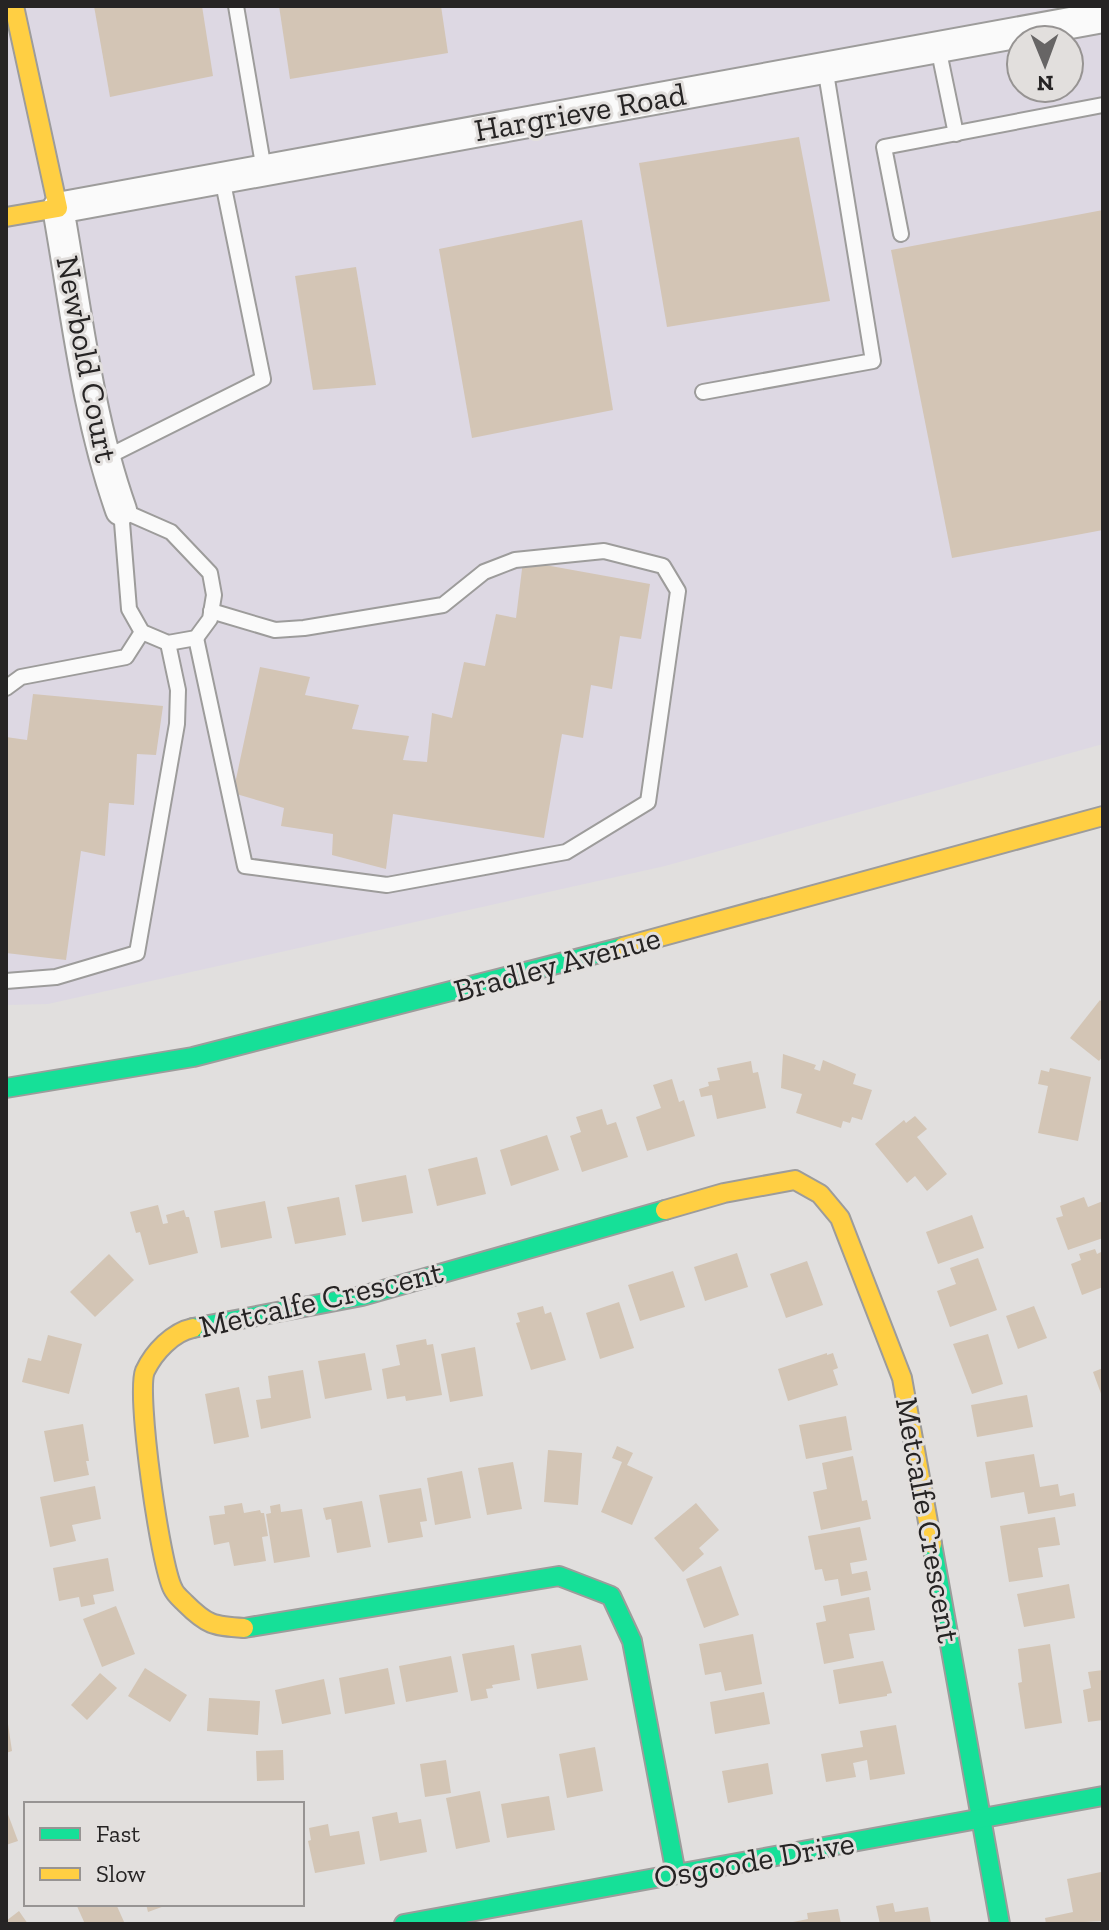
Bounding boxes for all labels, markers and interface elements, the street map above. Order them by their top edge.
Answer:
north arrow [1005,24,1085,104]
text: N [1036,70,1054,97]
street label: Hargrieve Road [471,75,689,149]
street label: Newbold Court [48,253,126,466]
street label: Bradley Avenue [450,918,664,1010]
street label: Metcalfe Crescent [196,1252,447,1345]
street label: Metcalfe Crescent [888,1394,968,1646]
legend [24,1802,304,1906]
text: Fast [96,1819,140,1848]
street label: Osgoode Drive [651,1824,857,1896]
text: Slow [96,1859,146,1888]

